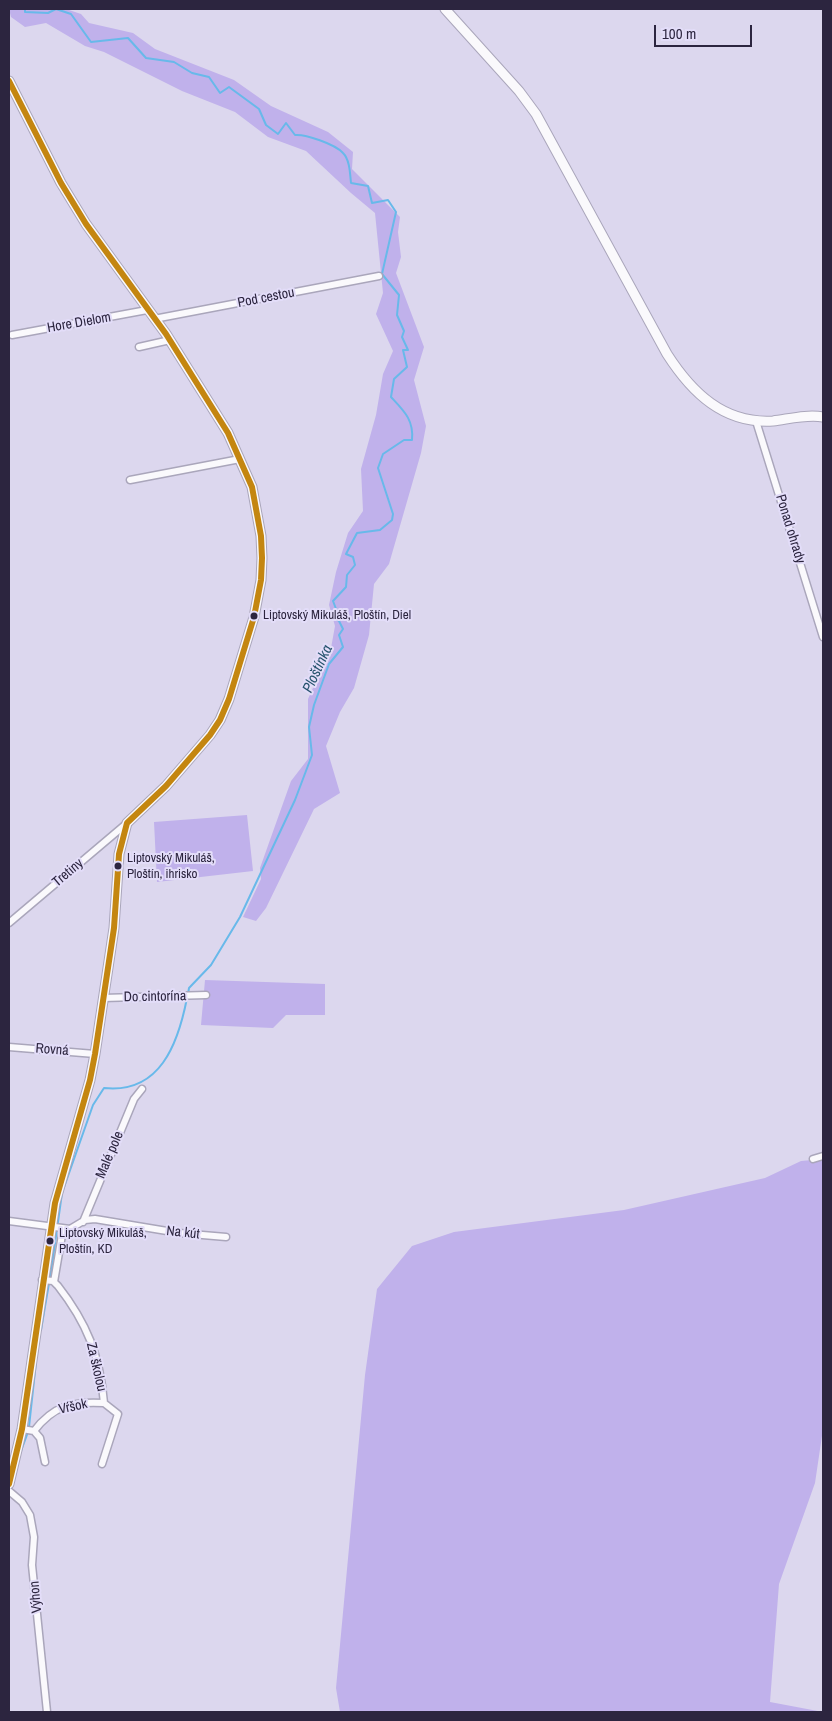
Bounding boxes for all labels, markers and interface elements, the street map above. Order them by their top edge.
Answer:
scale bar [657,15,754,47]
text: 100 m [662,23,696,44]
street label: Pod cestou [236,284,296,312]
street label: Hore Dielom [46,309,112,337]
street label: Ponad ohrady [772,492,808,566]
place label: Liptovský Mikuláš, Ploštín, Diel [263,608,411,624]
marker: Liptovský Mikuláš, Ploštín, Diel [249,611,259,621]
water label: Ploštínka [299,642,337,696]
place label: Liptovský Mikuláš, Ploštín, ihrisko [127,851,215,882]
street label: Tretiny [49,855,87,891]
marker: Liptovský Mikuláš, Ploštín, ihrisko [113,861,123,871]
street label: Do cintorína [124,988,186,1006]
street label: Rovná [35,1040,69,1060]
street label: Malé pole [93,1129,127,1181]
street label: Na kút [166,1223,200,1243]
place label: Liptovský Mikuláš, Ploštín, KD [59,1226,147,1257]
marker: Liptovský Mikuláš, Ploštín, KD [45,1236,55,1246]
street label: Za školou [82,1341,110,1393]
street label: Vŕšok [57,1396,89,1418]
street label: Výhon [26,1580,46,1614]

